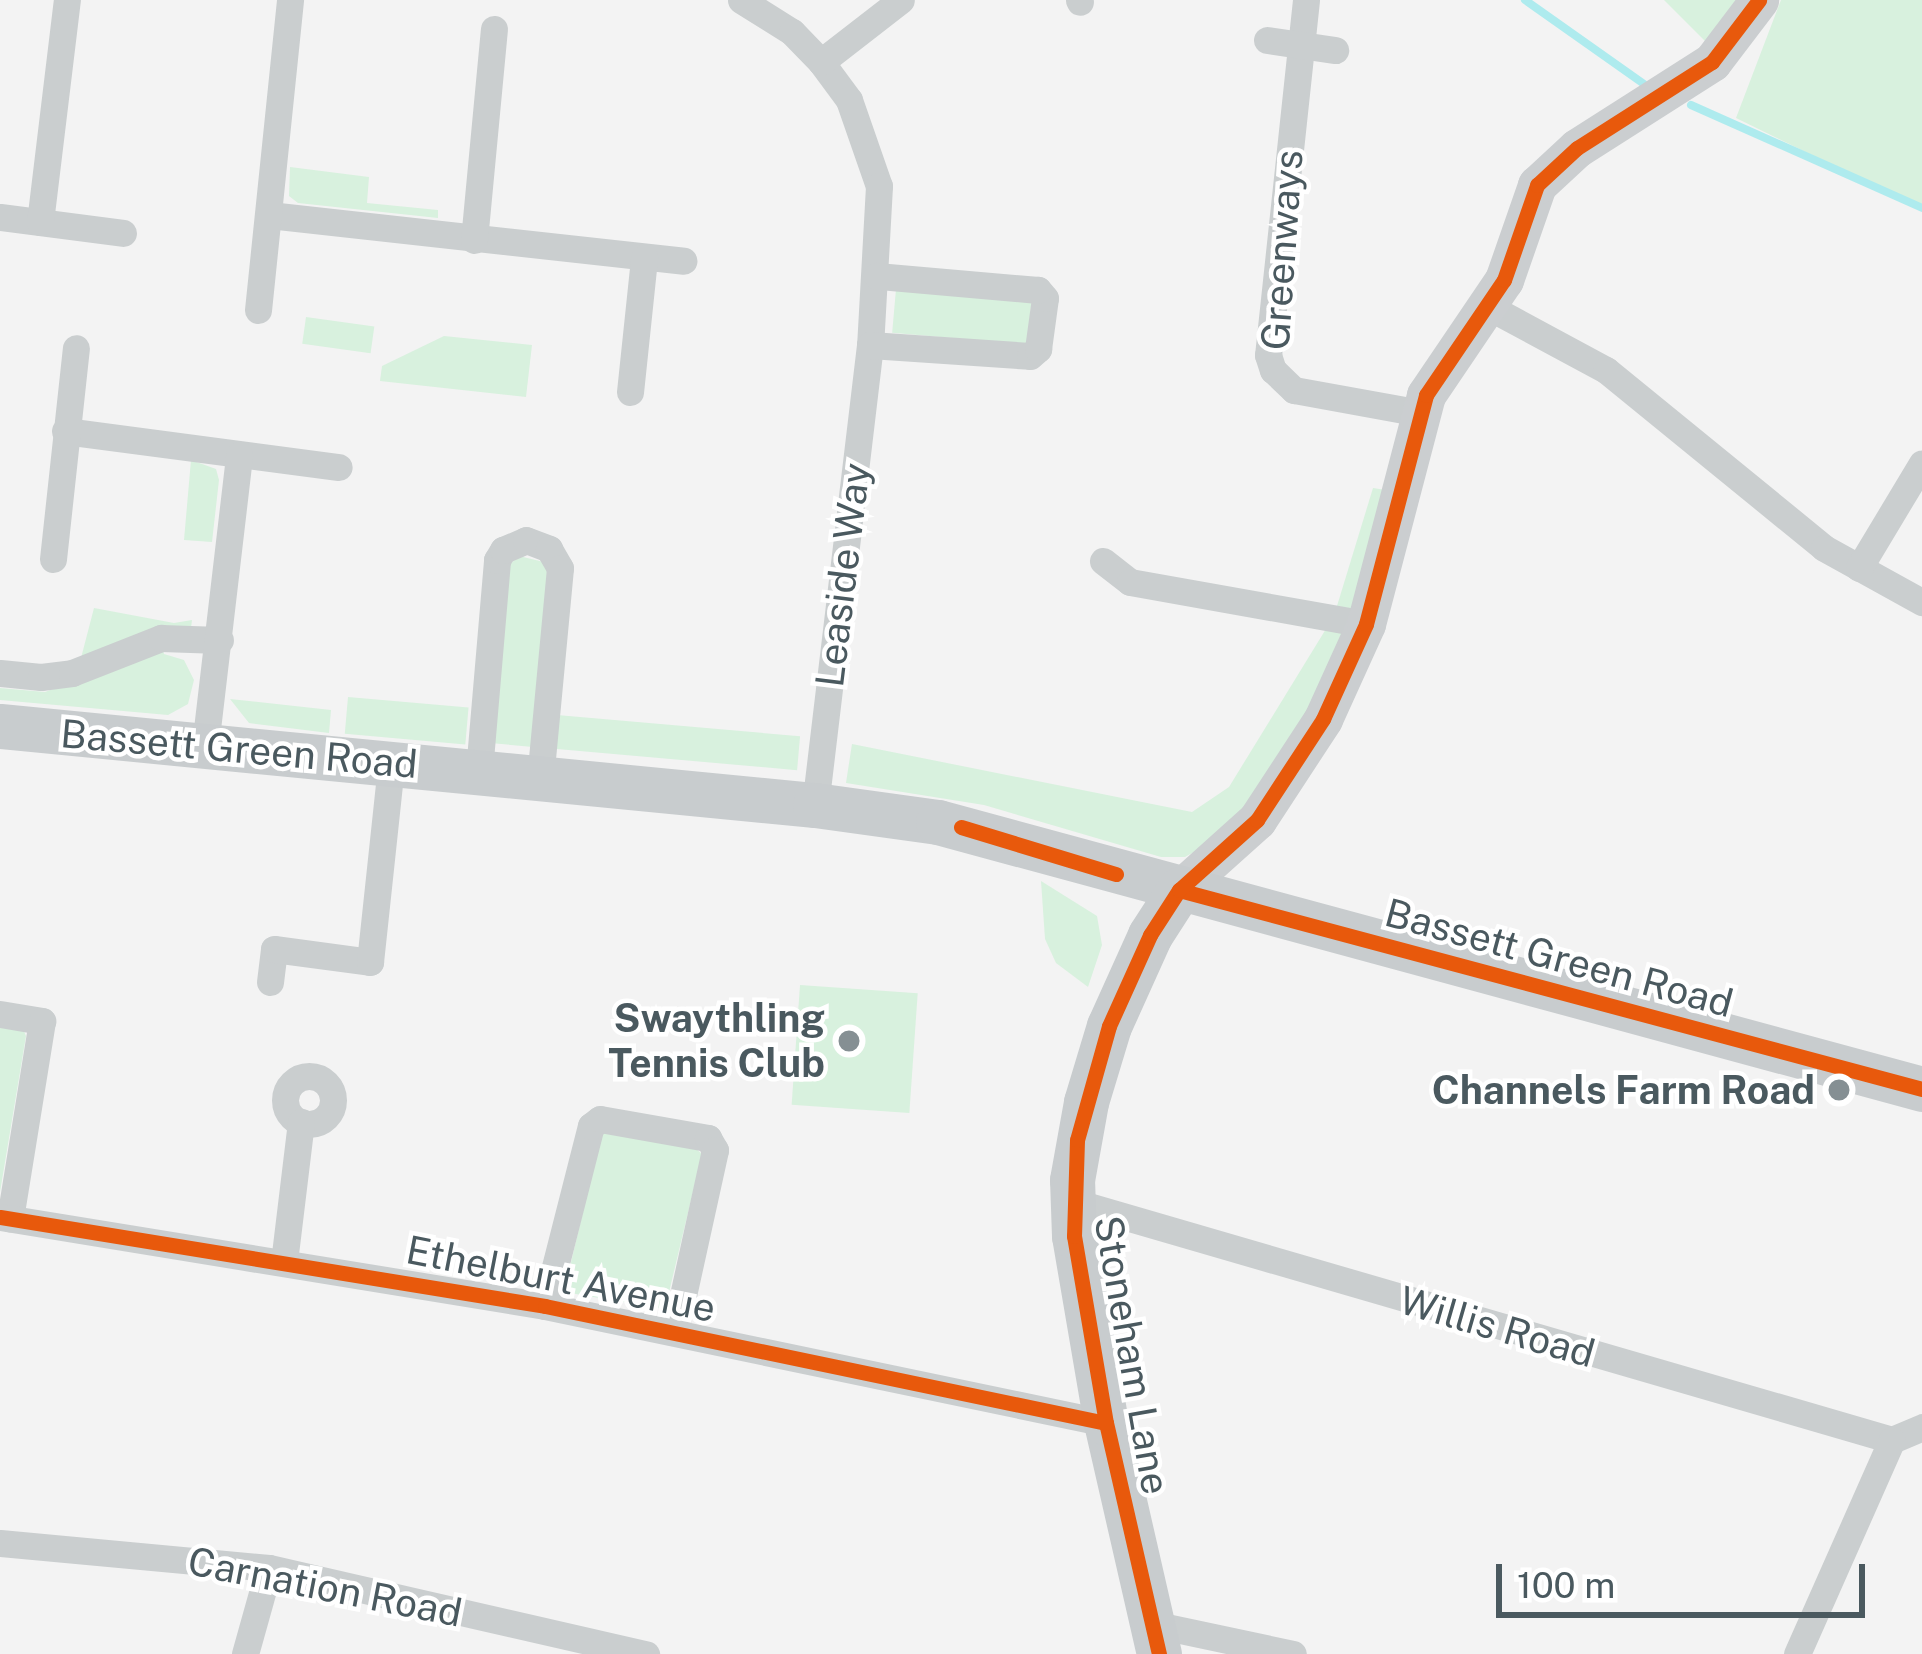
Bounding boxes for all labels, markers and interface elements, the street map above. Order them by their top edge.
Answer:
street label: Greenways [1252,148,1312,352]
street label: Leaside Way [806,460,880,690]
street label: Bassett Green Road [59,710,419,788]
street label: Bassett Green Road [1380,889,1738,1027]
place label: Swaythling Tennis Club [608,996,825,1087]
marker: Swaythling Tennis Club [836,1028,862,1054]
place label: Channels Farm Road [1431,1067,1815,1113]
marker: Channels Farm Road [1826,1077,1852,1103]
street label: Stoneham Lane [1084,1212,1180,1498]
street label: Ethelburt Avenue [403,1226,719,1332]
street label: Willis Road [1394,1277,1600,1377]
street label: Carnation Road [184,1538,466,1636]
scale bar [1502,1540,1871,1614]
text: 100 m [1517,1564,1615,1606]

